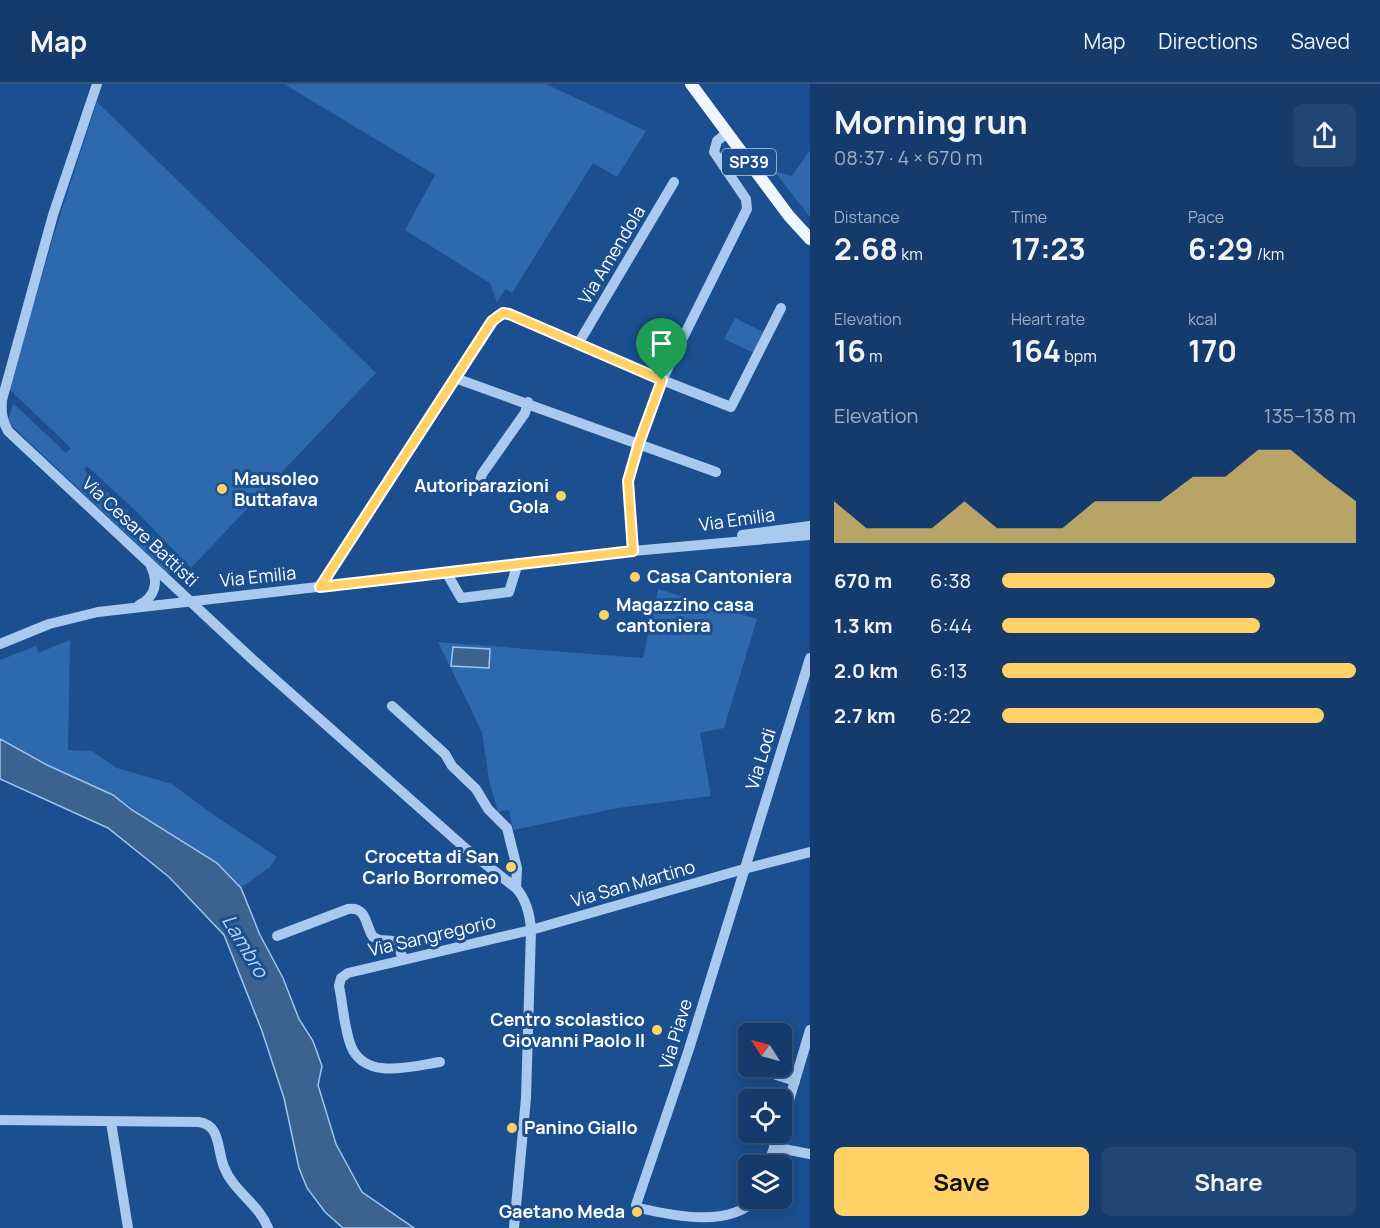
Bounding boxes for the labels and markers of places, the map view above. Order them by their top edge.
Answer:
pin [636,318,687,380]
place label: Mausoleo Buttafava [234,466,319,511]
place label: Autoriparazioni Gola [414,473,549,518]
marker: Mausoleo Buttafava [215,482,229,496]
marker: Autoriparazioni Gola [554,489,568,503]
place label: Casa Cantoniera [647,564,792,588]
marker: Casa Cantoniera [628,570,642,584]
place label: Magazzino casa cantoniera [616,592,754,637]
marker: Magazzino casa cantoniera [597,608,611,622]
place label: Crocetta di San Carlo Borromeo [363,844,499,889]
marker: Crocetta di San Carlo Borromeo [504,860,518,874]
place label: Centro scolastico Giovanni Paolo II [490,1007,645,1052]
marker: Centro scolastico Giovanni Paolo II [650,1023,664,1037]
place label: Panino Giallo [524,1115,638,1139]
marker: Panino Giallo [505,1121,519,1135]
place label: Gaetano Meda [499,1199,625,1223]
marker: Gaetano Meda [630,1205,644,1219]

